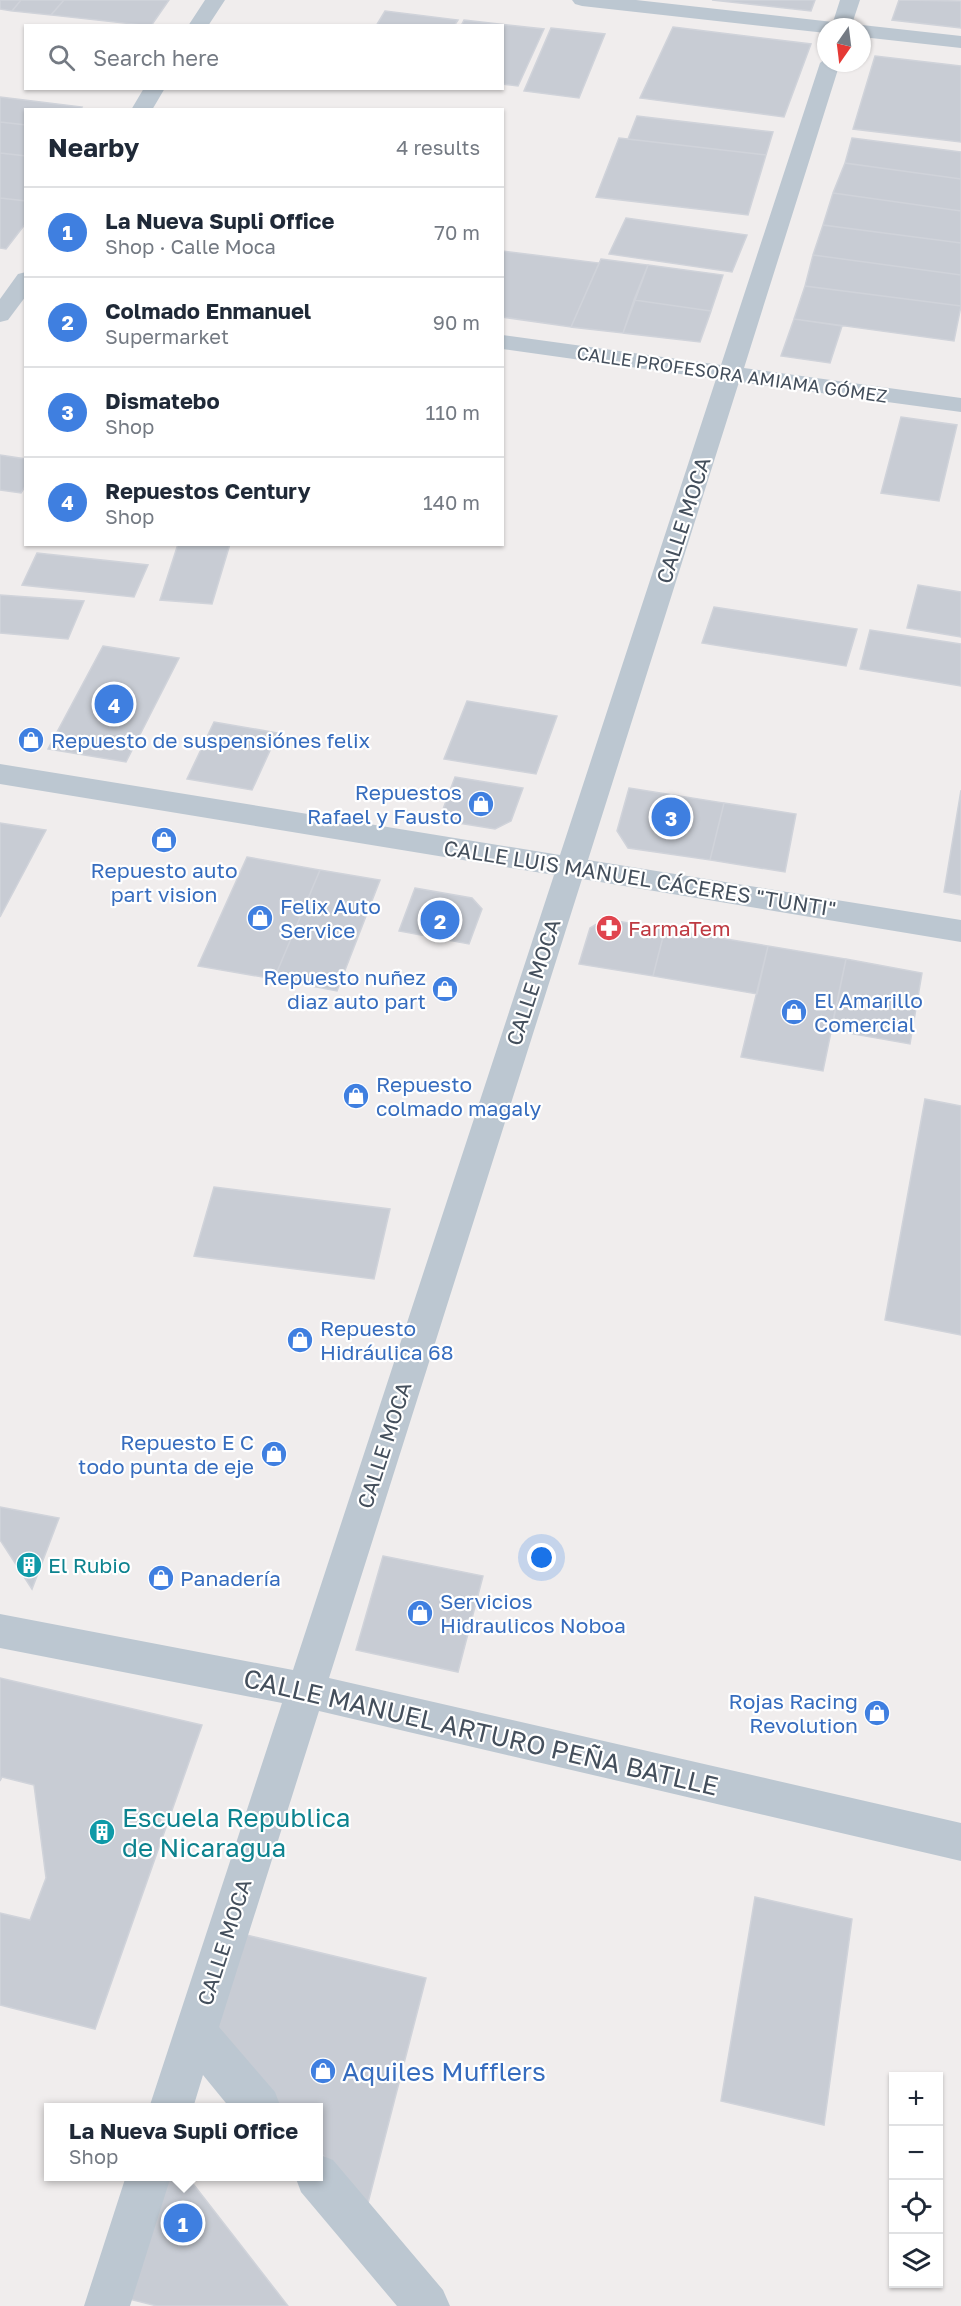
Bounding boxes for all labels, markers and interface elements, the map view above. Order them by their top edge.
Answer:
north arrow [817,18,871,72]
search box [24,24,504,90]
icon: search [45,41,78,74]
text: Search here [93,44,219,71]
text: Nearby [48,132,139,163]
text: 4 results [396,135,480,159]
text: La Nueva Supli Office [105,207,334,234]
text: 1 [62,220,73,244]
text: 70 m [434,220,480,244]
text: Shop · Calle Moca [105,234,276,258]
text: Colmado Enmanuel [105,297,311,324]
text: 2 [61,310,74,334]
text: 90 m [433,310,480,334]
text: Supermarket [105,324,229,348]
street label: CALLE PROFESORA AMIAMA GÓMEZ [575,341,889,407]
text: Dismatebo [105,387,220,414]
text: 3 [61,400,74,424]
text: 110 m [426,400,480,424]
text: Shop [105,414,154,438]
street label: CALLE MOCA [650,453,716,587]
text: Repuestos Century [105,477,311,504]
text: 4 [61,490,74,514]
text: 140 m [423,490,480,514]
text: Shop [105,504,154,528]
pin: 4 [94,682,134,726]
shop icon: Repuesto de suspensiónes felix [16,725,46,755]
place label: Repuesto de suspensiónes felix [51,727,371,753]
place label: Repuestos Rafael y Fausto [307,779,462,829]
shop icon: Repuestos Rafael y Fausto [466,789,496,819]
pin: 3 [652,794,690,840]
shop icon: Repuesto auto part vision [149,825,179,855]
street label: CALLE LUIS MANUEL CÁCERES "TUNTI" [442,834,838,922]
place label: Repuesto auto part vision [91,857,238,907]
place label: Felix Auto Service [280,893,381,943]
pin: 2 [420,898,460,942]
shop icon: Felix Auto Service [245,903,275,933]
pharmacy icon: FarmaTem [594,913,624,943]
street label: CALLE MOCA [500,915,566,1049]
place label: FarmaTem [628,915,731,941]
place label: Repuesto nuñez diaz auto part [263,964,426,1014]
shop icon: Repuesto nuñez diaz auto part [430,974,460,1004]
place label: El Amarillo Comercial [814,987,923,1037]
shop icon: El Amarillo Comercial [779,997,809,1027]
place label: Repuesto colmado magaly [376,1071,542,1121]
shop icon: Repuesto colmado magaly [341,1081,371,1111]
place label: Repuesto Hidráulica 68 [320,1315,453,1365]
shop icon: Repuesto Hidráulica 68 [285,1325,315,1355]
street label: CALLE MOCA [351,1378,417,1512]
place label: Repuesto E C todo punta de eje [78,1429,254,1479]
shop icon: Repuesto E C todo punta de eje [259,1439,289,1469]
your location [527,1543,556,1572]
building icon: El Rubio [14,1550,44,1580]
place label: El Rubio [48,1552,131,1578]
shop icon: Panadería [146,1563,176,1593]
place label: Panadería [180,1565,281,1591]
place label: Servicios Hidraulicos Noboa [440,1588,626,1638]
shop icon: Servicios Hidraulicos Noboa [405,1598,435,1628]
street label: CALLE MANUEL ARTURO PEÑA BATLLE [241,1662,721,1802]
place label: Rojas Racing Revolution [729,1688,858,1738]
shop icon: Rojas Racing Revolution [862,1698,892,1728]
place label: Escuela Republica de Nicaragua [122,1802,351,1863]
building icon: Escuela Republica de Nicaragua [87,1817,117,1847]
street label: CALLE MOCA [191,1875,257,2009]
shop icon: Aquiles Mufflers [308,2056,338,2086]
place label: Aquiles Mufflers [342,2056,546,2087]
map controls [889,2072,943,2288]
button: + [889,2072,943,2126]
popup [44,2103,323,2181]
text: La Nueva Supli Office [69,2117,298,2144]
button: − [889,2126,943,2180]
text: Shop [69,2144,118,2168]
button: locate [889,2180,943,2234]
pin: 1 [164,2200,202,2246]
button: layers [889,2234,943,2288]

